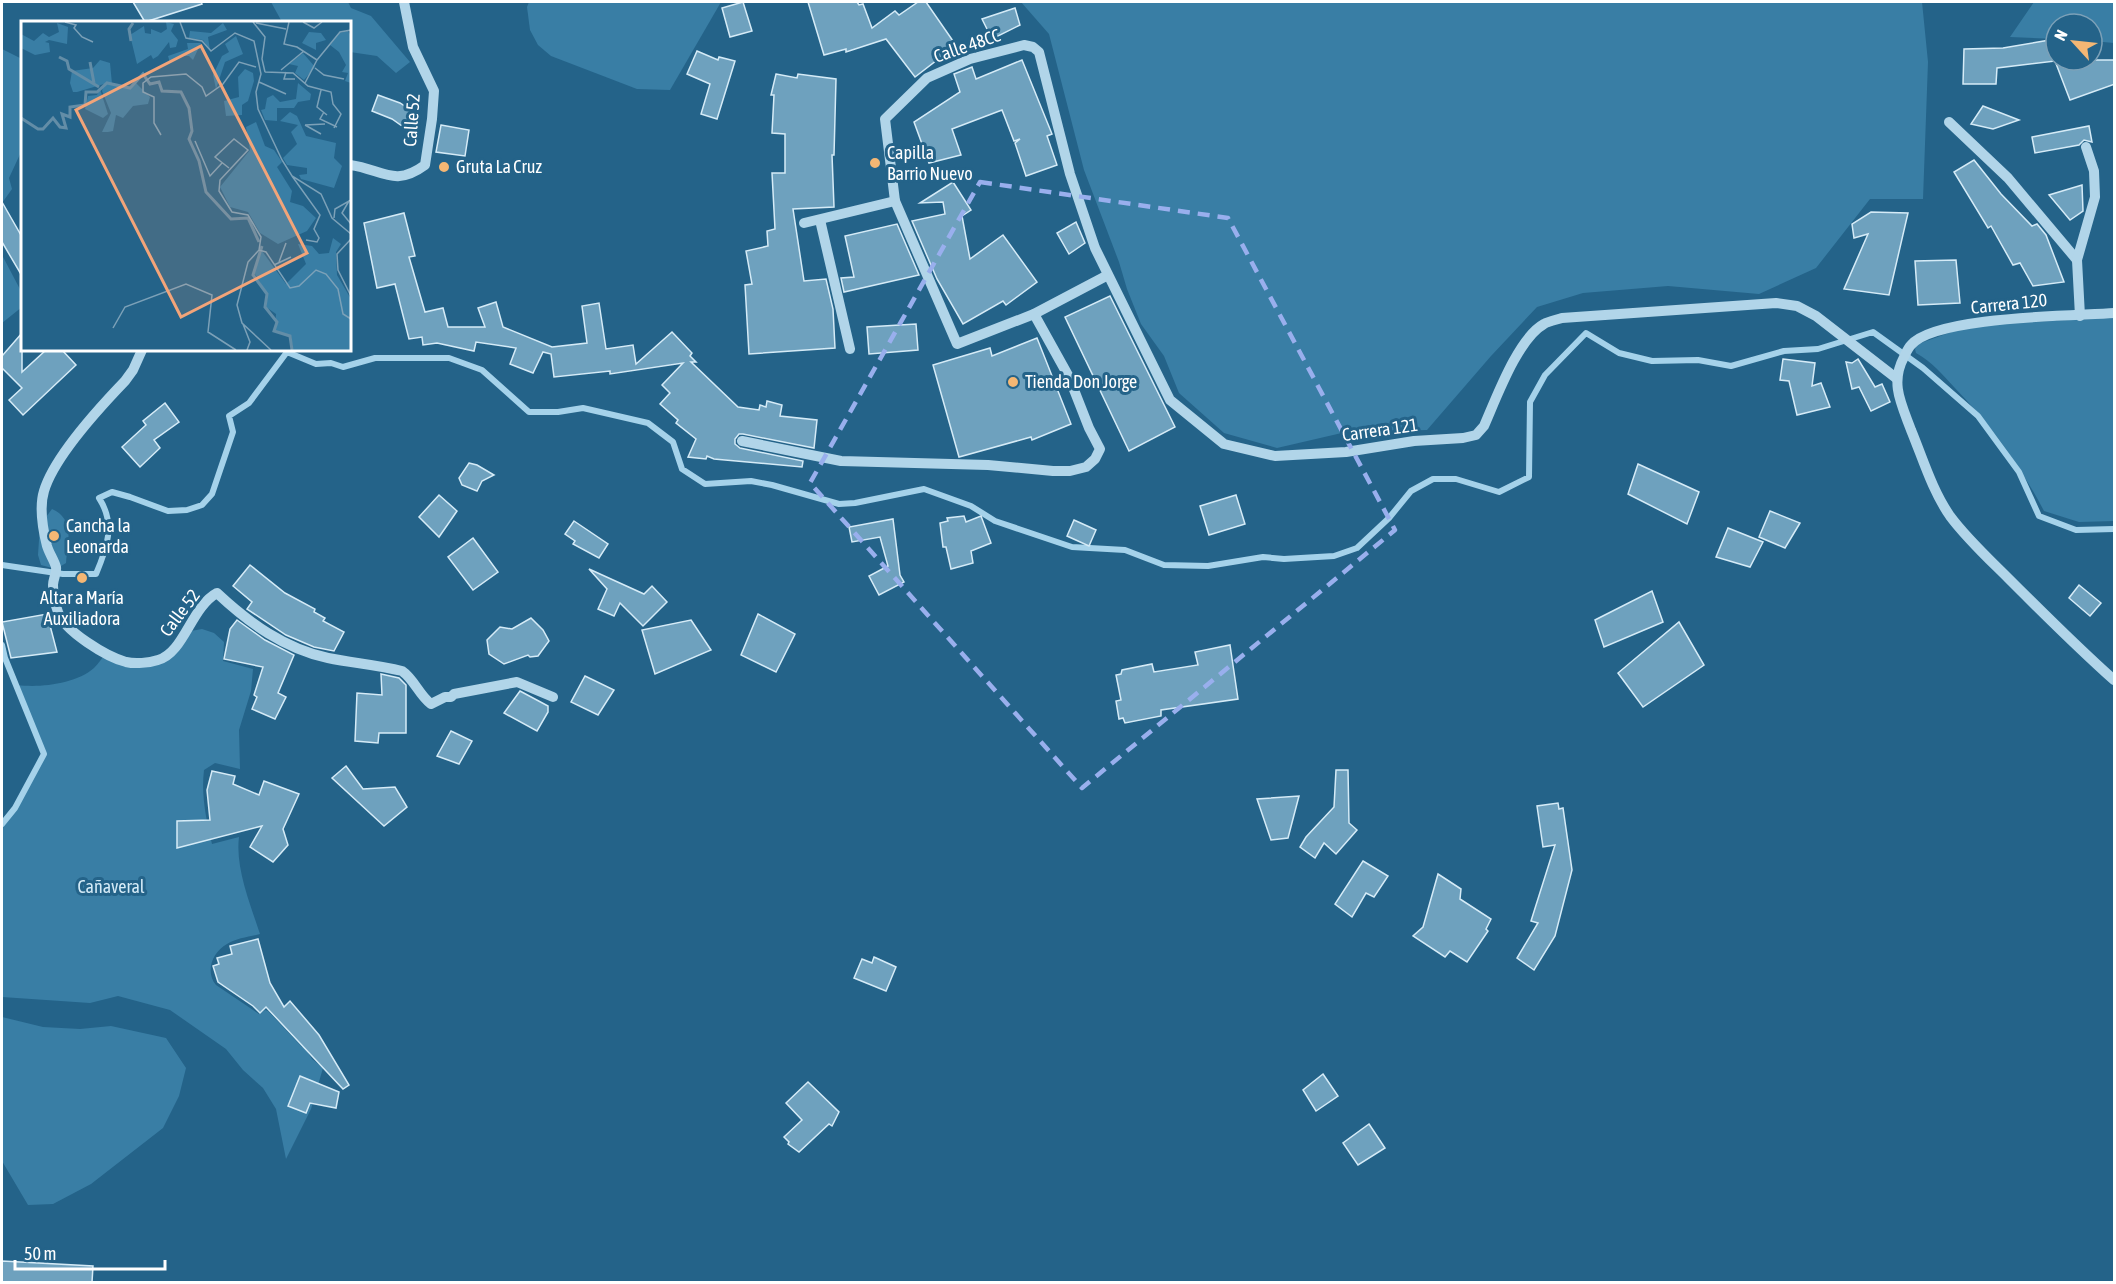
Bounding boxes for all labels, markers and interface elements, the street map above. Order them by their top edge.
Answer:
north arrow [2044,12,2104,72]
inset map [21,21,351,351]
street label: Calle 48CC [931,24,1003,67]
text: N [2050,27,2071,43]
street label: Calle 52 [399,93,424,147]
place label: Capilla Barrio Nuevo [887,142,973,184]
place label: Gruta La Cruz [456,156,542,177]
marker: Capilla Barrio Nuevo [868,156,882,170]
marker: Gruta La Cruz [437,160,451,174]
street label: Carrera 120 [1970,289,2048,318]
place label: Tienda Don Jorge [1025,371,1137,392]
marker: Tienda Don Jorge [1006,375,1020,389]
street label: Carrera 121 [1341,414,1419,445]
place label: Cancha la Leonarda [66,515,131,557]
marker: Cancha la Leonarda [47,529,61,543]
marker: Altar a María Auxiliadora [75,571,89,585]
street label: Calle 52 [155,585,204,640]
place label: Altar a María Auxiliadora [40,587,124,629]
park label: Cañaveral [77,876,145,897]
scale bar [15,1233,165,1271]
text: 50 m [24,1243,56,1264]

